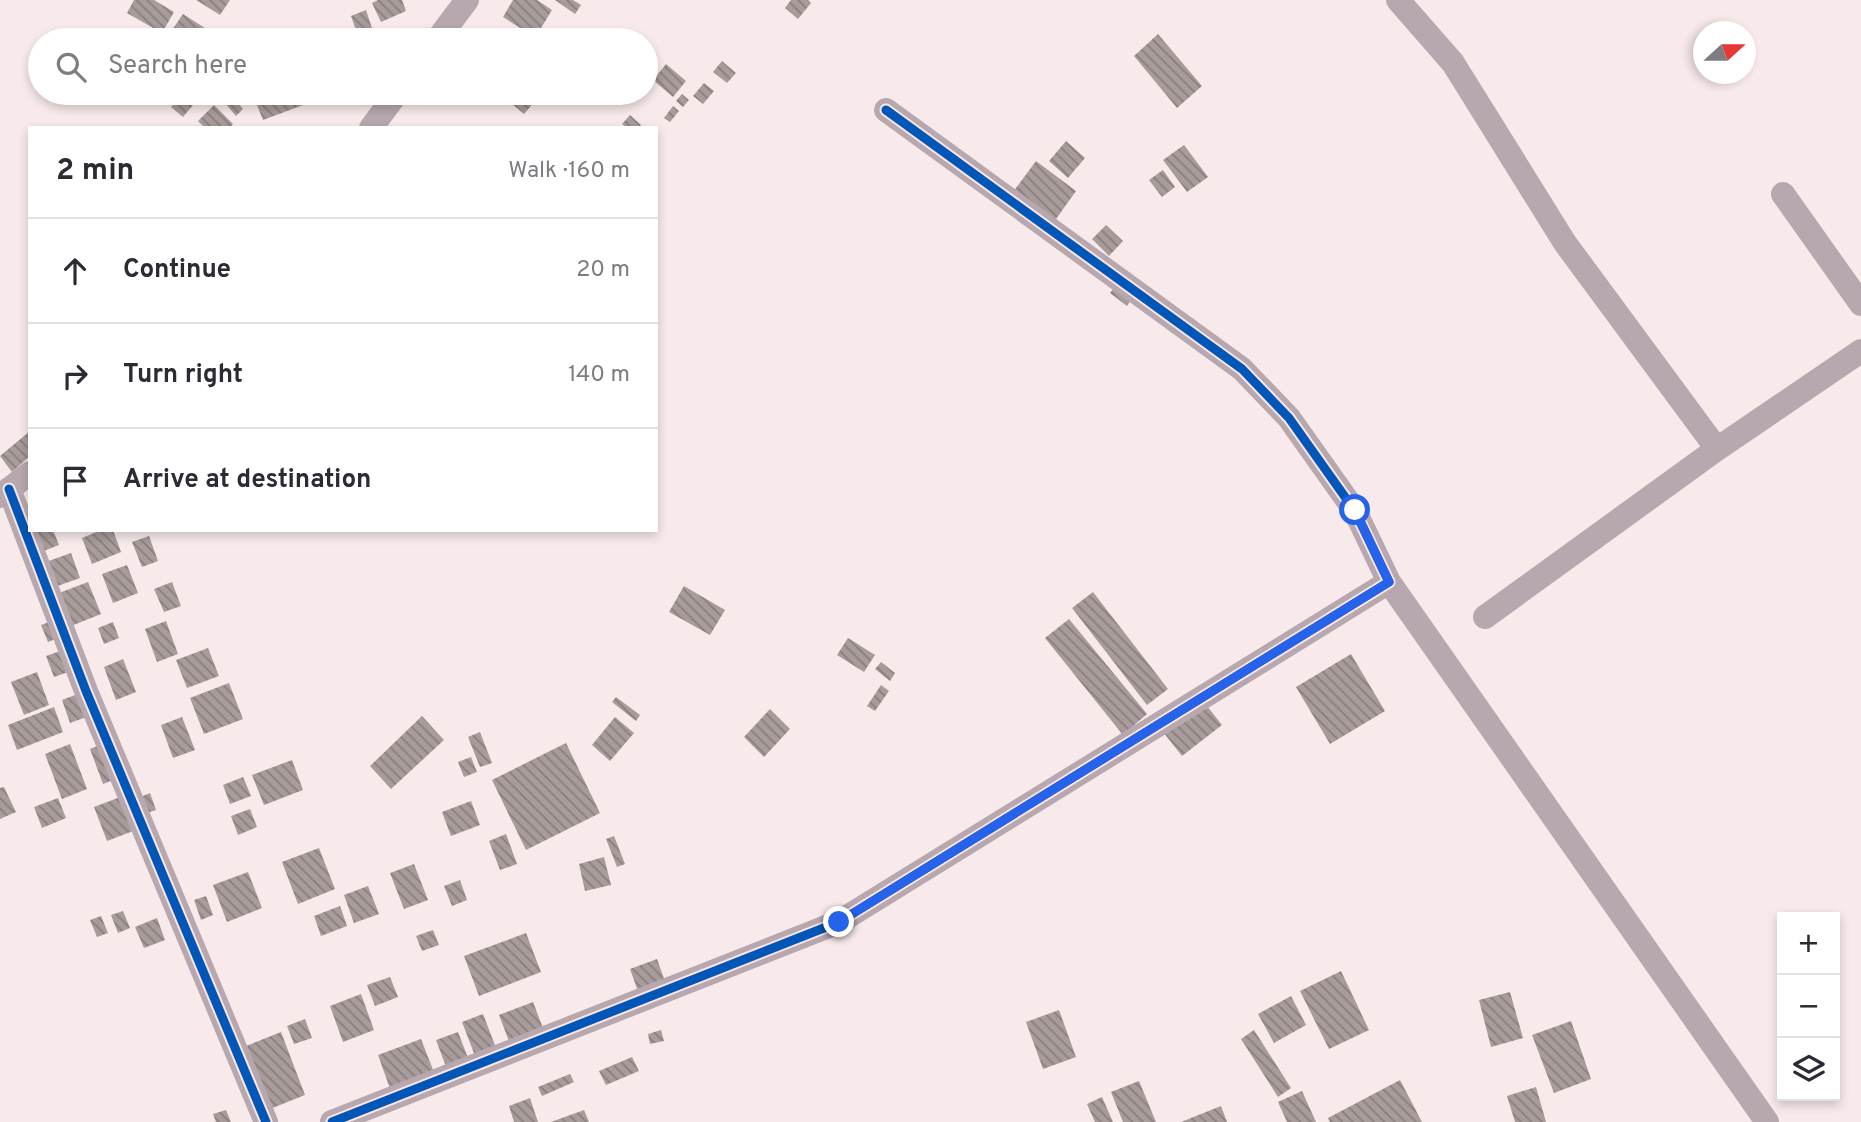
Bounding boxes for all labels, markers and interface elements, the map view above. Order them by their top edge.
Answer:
north arrow [1693,21,1756,84]
search box [28,28,658,105]
icon: search [52,48,90,86]
text: Search here [108,50,247,83]
text: 2 min [56,153,134,190]
text: Walk · 160 m [508,157,630,186]
icon: ahead [56,252,94,290]
text: Continue [123,254,231,287]
text: 20 m [576,256,630,285]
icon: right [56,357,94,395]
text: Turn right [123,359,243,392]
text: 140 m [568,361,630,390]
icon: arrive [56,462,94,500]
text: Arrive at destination [123,464,371,497]
route start [1339,494,1370,525]
route end [823,906,854,937]
map controls [1777,912,1840,1101]
button: + [1777,912,1840,975]
button: − [1777,975,1840,1038]
button: layers [1777,1038,1840,1101]

